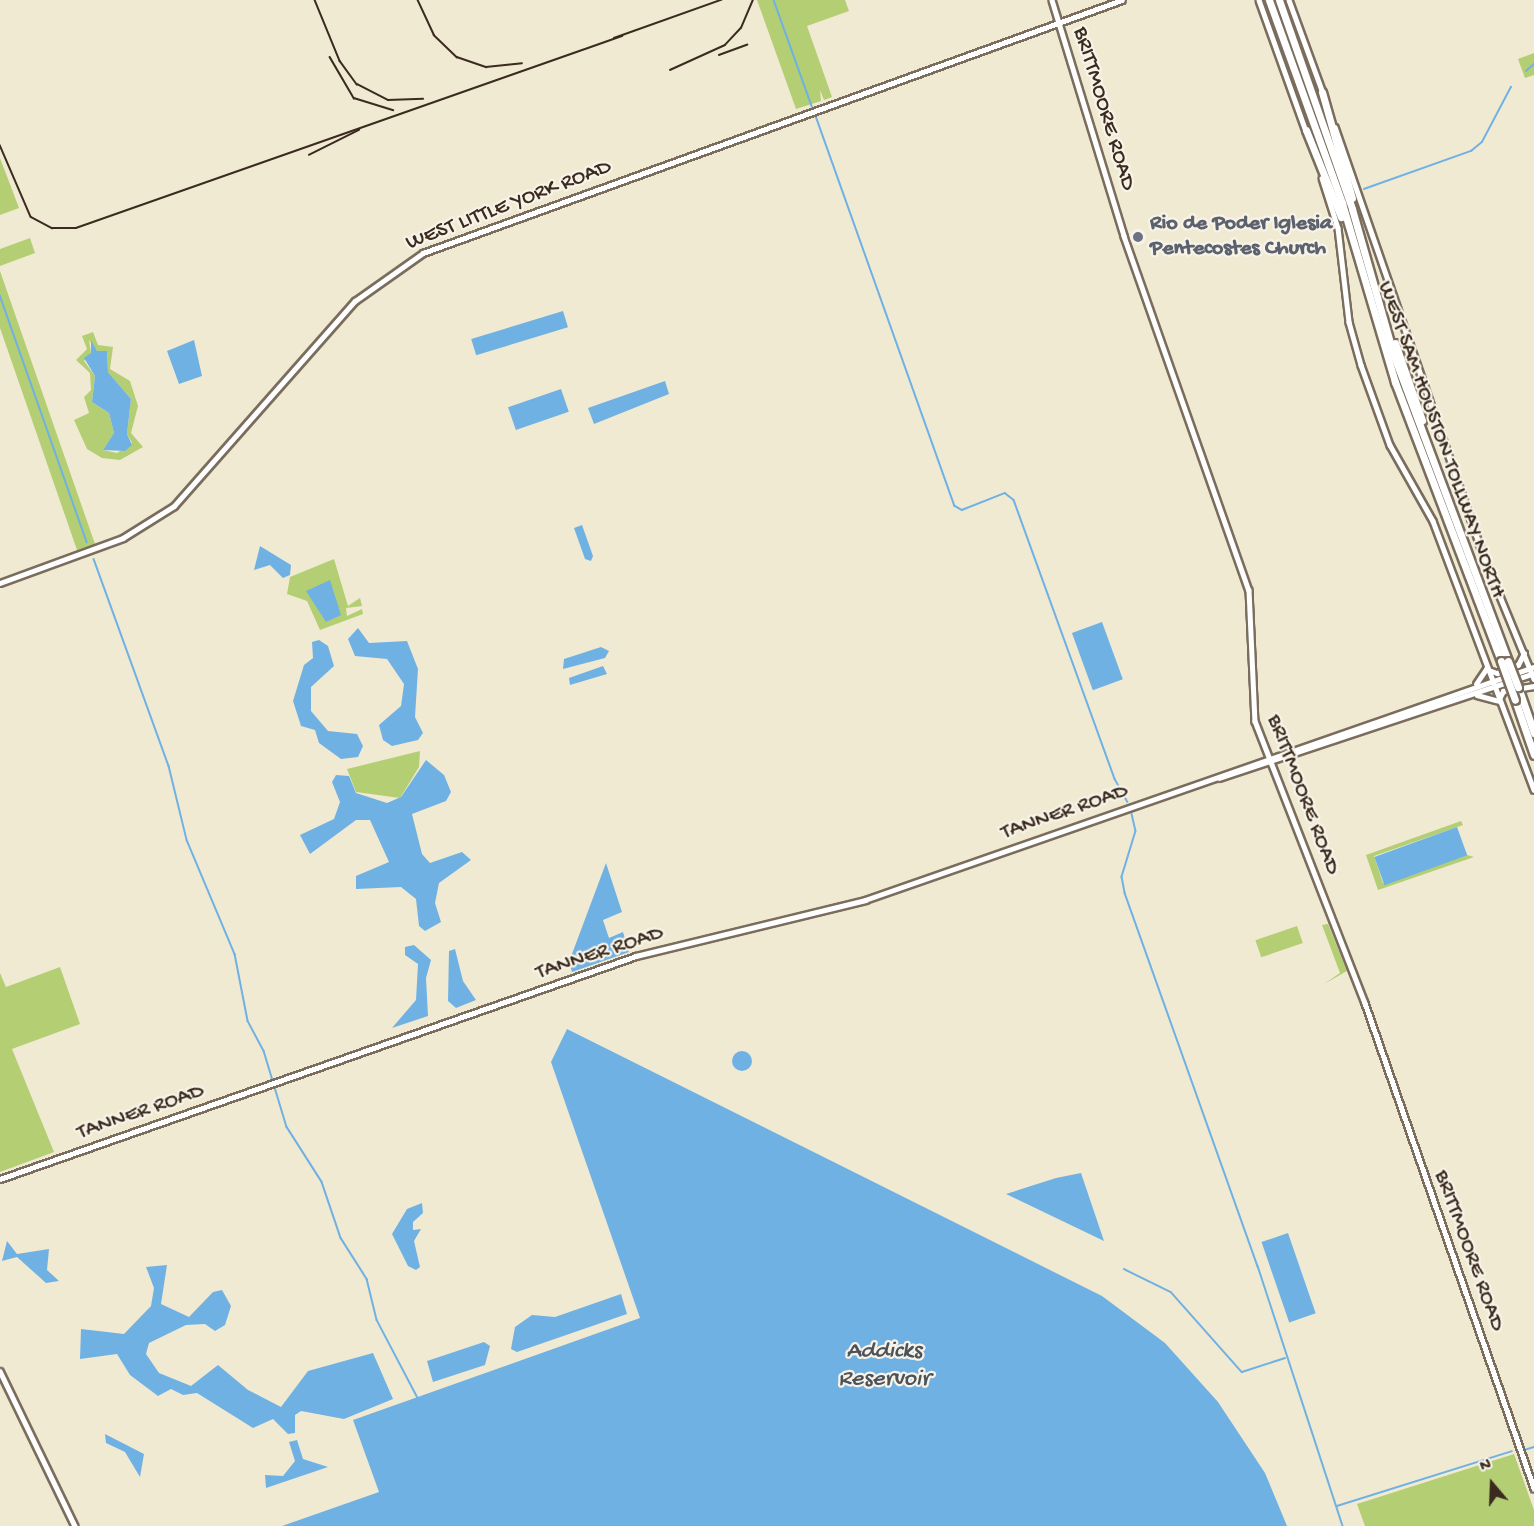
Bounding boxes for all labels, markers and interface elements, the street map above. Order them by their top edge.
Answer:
street label: BRITTMOORE ROAD [1066,24,1140,194]
street label: WEST LITTLE YORK ROAD [403,155,615,257]
place label: Rio de Poder Iglesia Pentecostes Church [1150,211,1332,262]
marker: Rio de Poder Iglesia Pentecostes Church [1131,230,1145,244]
street label: WEST SAM HOUSTON TOLLWAY NORTH [1370,278,1510,602]
street label: BRITTMOORE ROAD [1259,711,1345,879]
street label: TANNER ROAD [998,779,1132,847]
street label: TANNER ROAD [533,921,667,987]
street label: TANNER ROAD [74,1079,208,1147]
street label: BRITTMOORE ROAD [1427,1167,1509,1335]
water label: Addicks Reservoir [838,1338,930,1394]
north arrow [1462,1454,1522,1514]
text: N [1478,1456,1494,1477]

